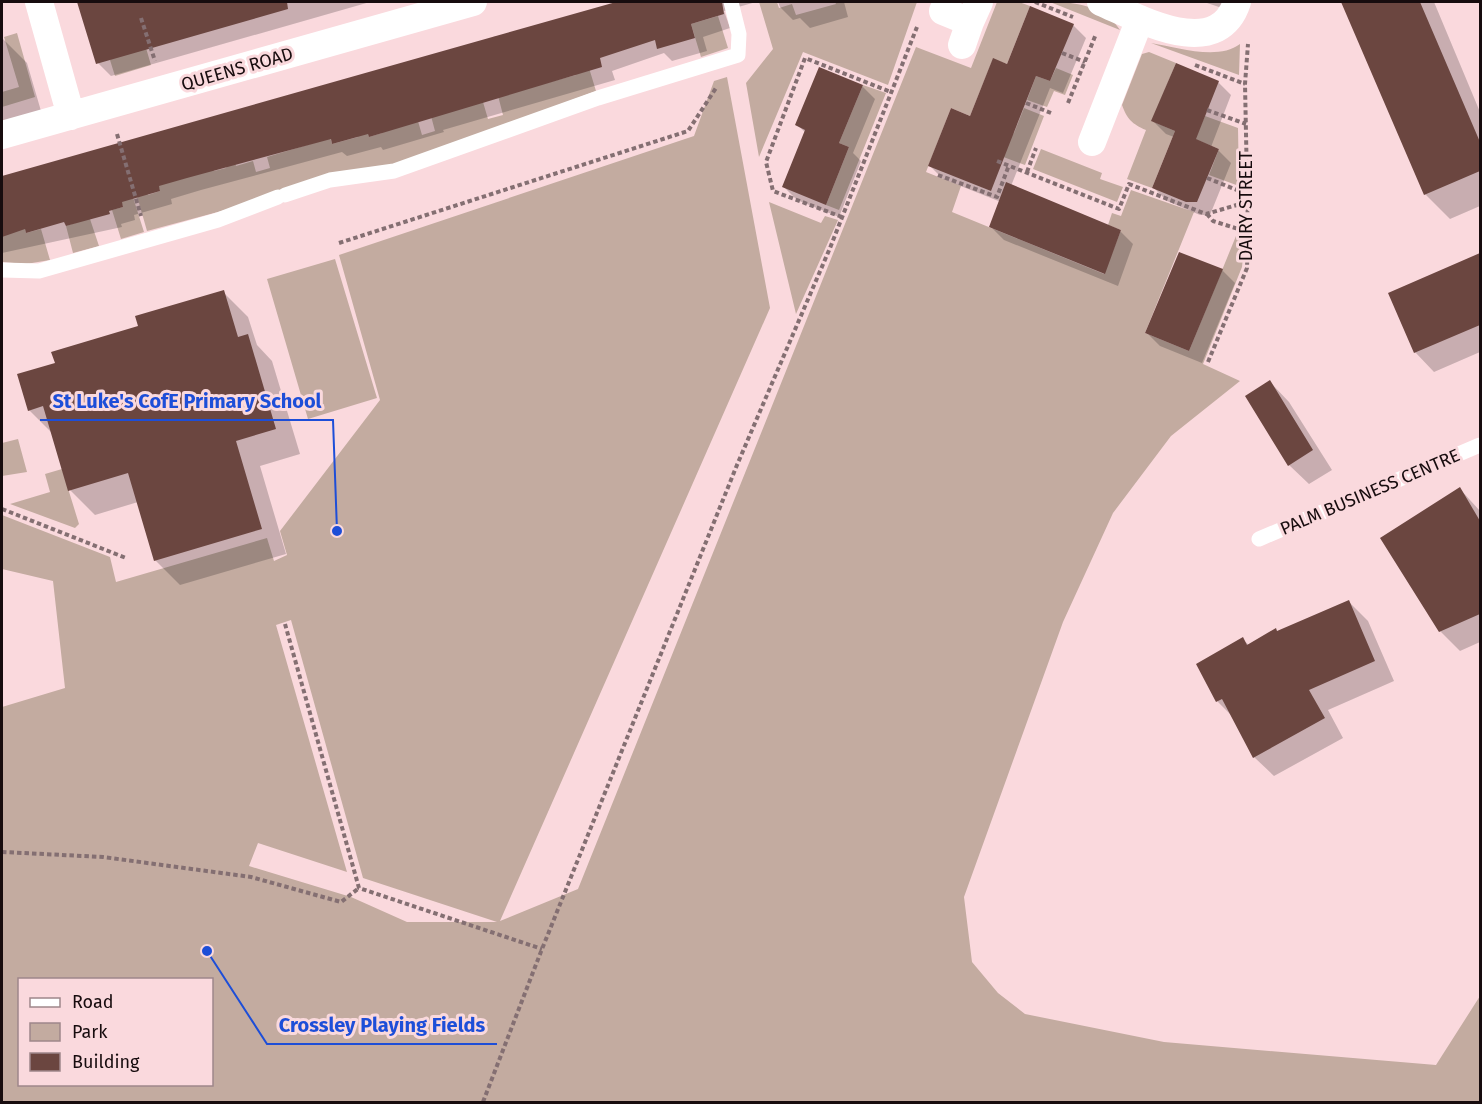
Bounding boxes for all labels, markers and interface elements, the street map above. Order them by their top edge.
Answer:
street label: QUEENS ROAD [179,43,295,95]
street label: DAIRY STREET [1235,150,1257,261]
callout: St Luke's CofE Primary School [40,382,333,420]
text: St Luke's CofE Primary School [52,389,322,413]
street label: PALM BUSINESS CENTRE [1277,444,1463,540]
legend [18,978,213,1086]
text: Road [72,991,114,1013]
callout: Crossley Playing Fields [267,1006,497,1044]
text: Crossley Playing Fields [279,1013,485,1037]
text: Park [72,1021,108,1043]
text: Building [72,1051,140,1073]

